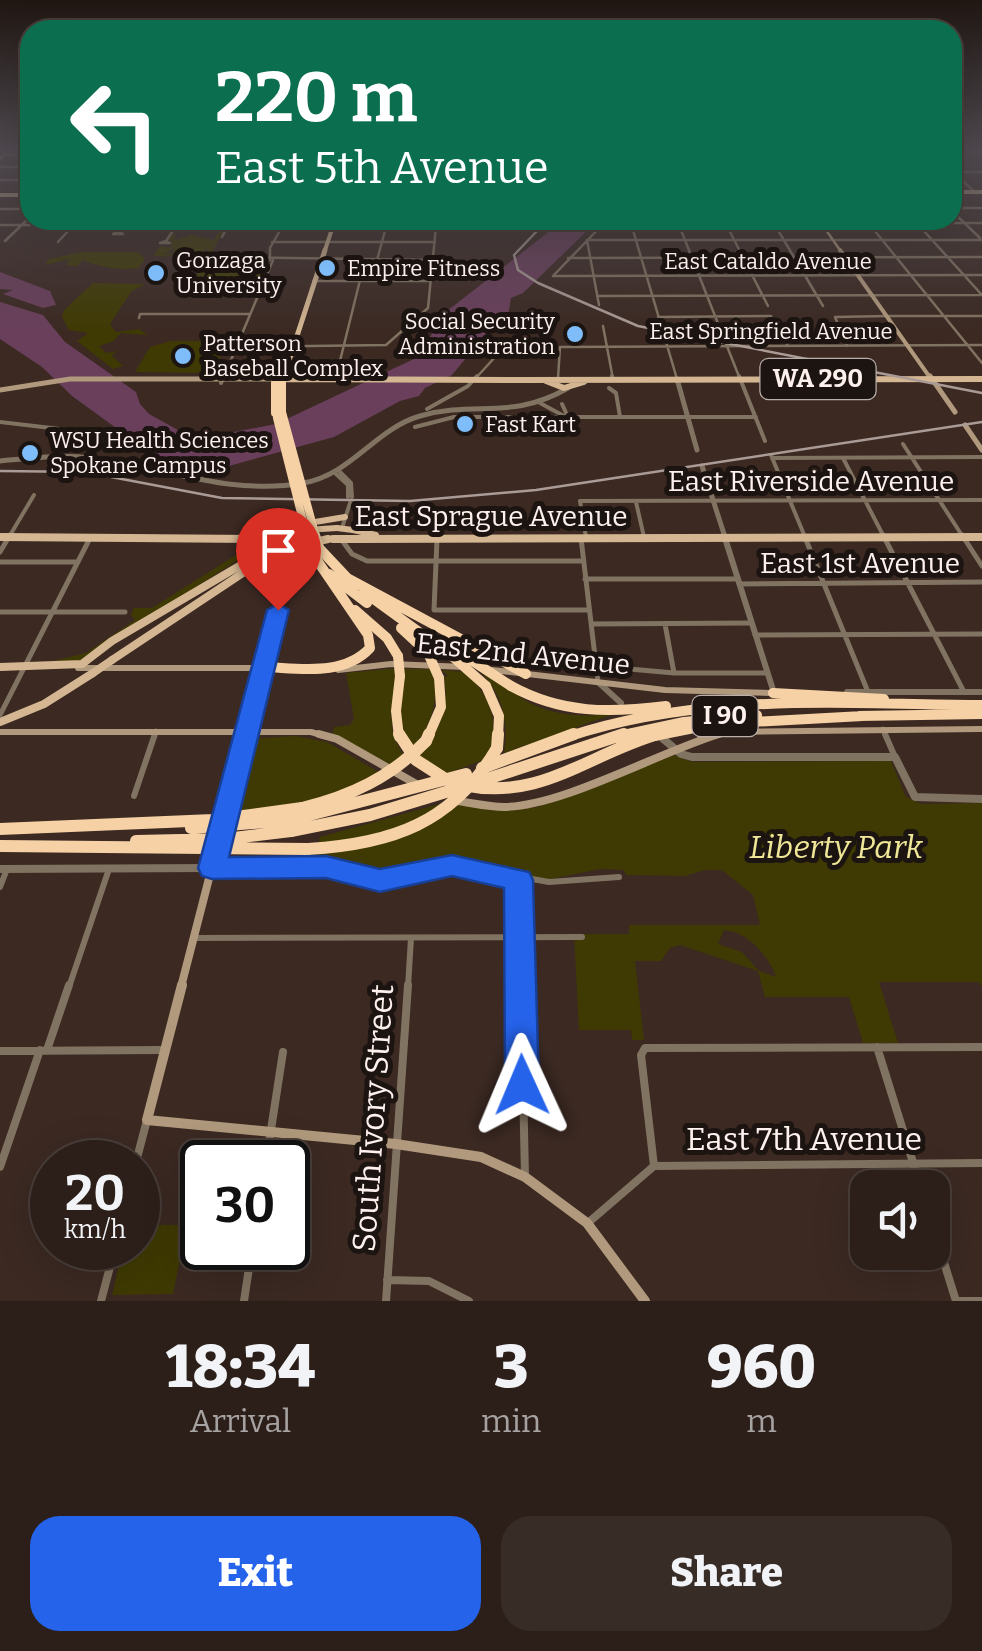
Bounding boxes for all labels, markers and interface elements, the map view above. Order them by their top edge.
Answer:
text: 220 m [215,56,418,140]
icon: left [50,60,180,190]
text: East 5th Avenue [215,141,549,195]
place label: Gonzaga University [176,247,282,299]
street label: East Cataldo Avenue [664,248,872,275]
place label: Empire Fitness [347,255,500,282]
marker: Empire Fitness [316,257,338,279]
marker: Gonzaga University [145,262,167,284]
place label: Social Security Administration [398,308,555,360]
street label: East Springfield Avenue [649,318,893,345]
marker: Social Security Administration [564,323,586,345]
place label: Patterson Baseball Complex [203,330,383,382]
marker: Patterson Baseball Complex [172,345,194,367]
road number: WA 290 [760,359,876,399]
place label: Fast Kart [485,411,576,438]
marker: Fast Kart [454,413,476,435]
place label: WSU Health Sciences Spokane Campus [50,427,269,479]
marker: WSU Health Sciences Spokane Campus [19,442,41,464]
street label: East Riverside Avenue [668,465,954,498]
street label: East Sprague Avenue [354,500,628,533]
pin [236,508,321,611]
icon: arrive [251,523,306,578]
street label: East 1st Avenue [760,547,960,580]
street label: East 2nd Avenue [414,626,632,682]
road number: I 90 [692,696,758,736]
park label: Liberty Park [749,828,924,866]
street label: South Ivory Street [345,983,401,1253]
position arrow [470,1033,574,1137]
street label: East 7th Avenue [686,1120,922,1158]
speed limit sign: 30 [180,1140,310,1270]
text: 20 [65,1163,125,1223]
map controls [850,1170,950,1270]
button: sound [850,1170,950,1270]
text: km/h [64,1215,126,1245]
text: 18:34 [166,1331,315,1403]
text: 3 [494,1331,528,1403]
text: 960 [707,1331,816,1403]
text: Arrival [190,1402,291,1440]
text: min [481,1402,541,1440]
text: m [746,1402,777,1440]
button: Exit [30,1516,481,1631]
button: Share [501,1516,952,1631]

